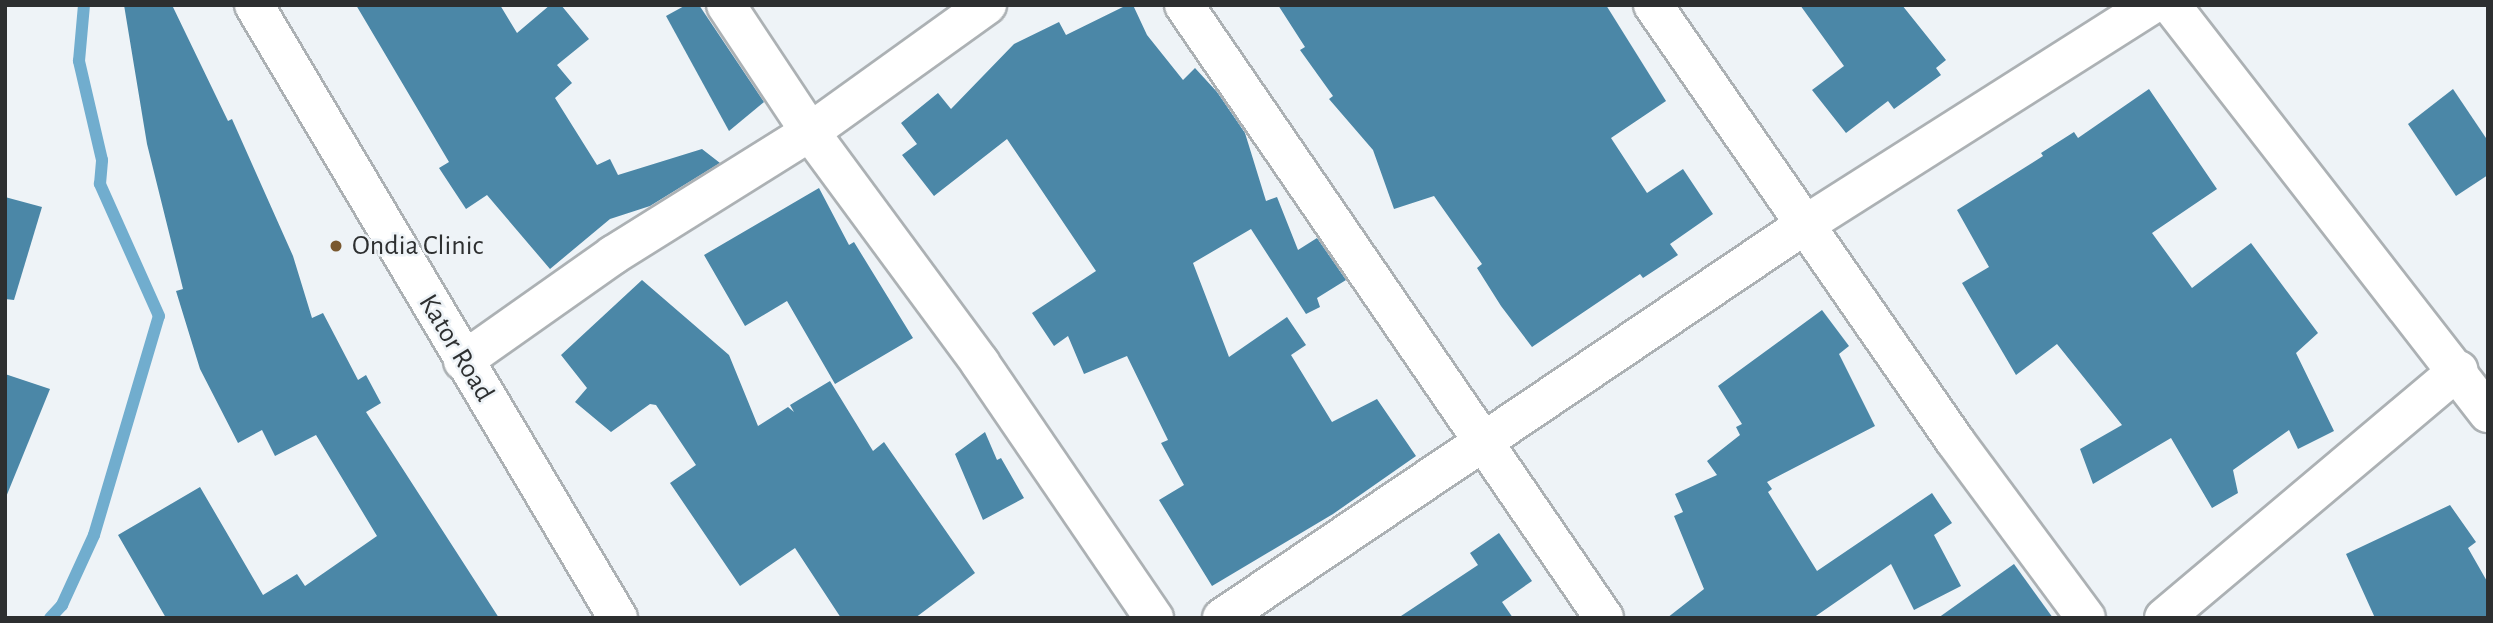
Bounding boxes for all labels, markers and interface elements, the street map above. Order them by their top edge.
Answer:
place label: Ondia Clinic [352,229,483,263]
marker: Ondia Clinic [326,236,346,256]
street label: Kator Road [411,288,501,408]

